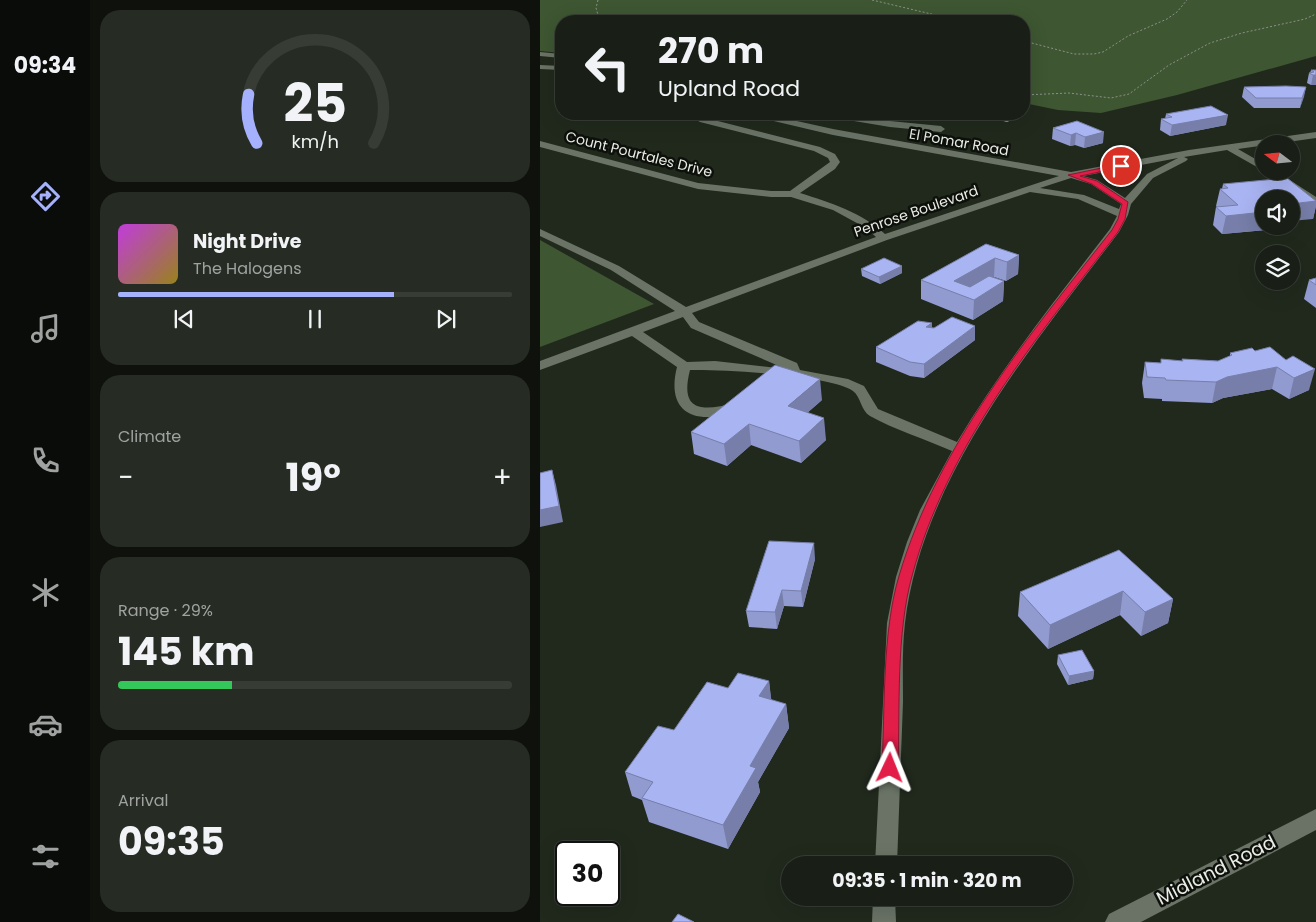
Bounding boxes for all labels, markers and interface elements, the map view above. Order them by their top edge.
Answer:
text: 270 m [658,26,764,75]
icon: left [575,35,640,100]
text: 09:34 [14,50,76,81]
text: 25 [283,67,347,140]
text: Upland Road [658,73,800,104]
street label: El Pomar Road [908,123,1010,161]
street label: Count Pourtales Drive [564,126,715,182]
text: km/h [291,129,339,154]
north arrow [1255,135,1300,180]
map controls [1255,135,1300,290]
pin [1100,145,1142,187]
icon: arrive [1107,152,1135,180]
icon: directions [28,179,63,214]
street label: Penrose Boulevard [851,180,981,242]
button: sound [1255,190,1300,235]
text: Night Drive [193,228,302,255]
button: layers [1255,245,1300,290]
text: The Halogens [193,257,301,280]
icon: previous [170,305,198,333]
icon: pause [301,305,329,333]
icon: next [432,305,460,333]
icon: music [28,311,63,346]
text: Climate [118,425,181,448]
icon: phone [28,443,63,478]
text: 19° [286,451,341,504]
text: − [118,458,133,497]
text: + [493,458,512,497]
icon: climate [28,575,63,610]
text: Range · 29% [118,599,213,622]
text: 145 km [118,625,255,678]
icon: car [28,707,63,742]
position arrow [863,741,915,793]
text: Arrival [118,789,168,812]
text: 09:35 [118,815,225,868]
street label: Midland Road [1152,828,1280,912]
icon: filters [28,839,63,874]
speed limit sign: 30 [555,841,620,906]
text: 09:35 · 1 min · 320 m [832,867,1022,894]

